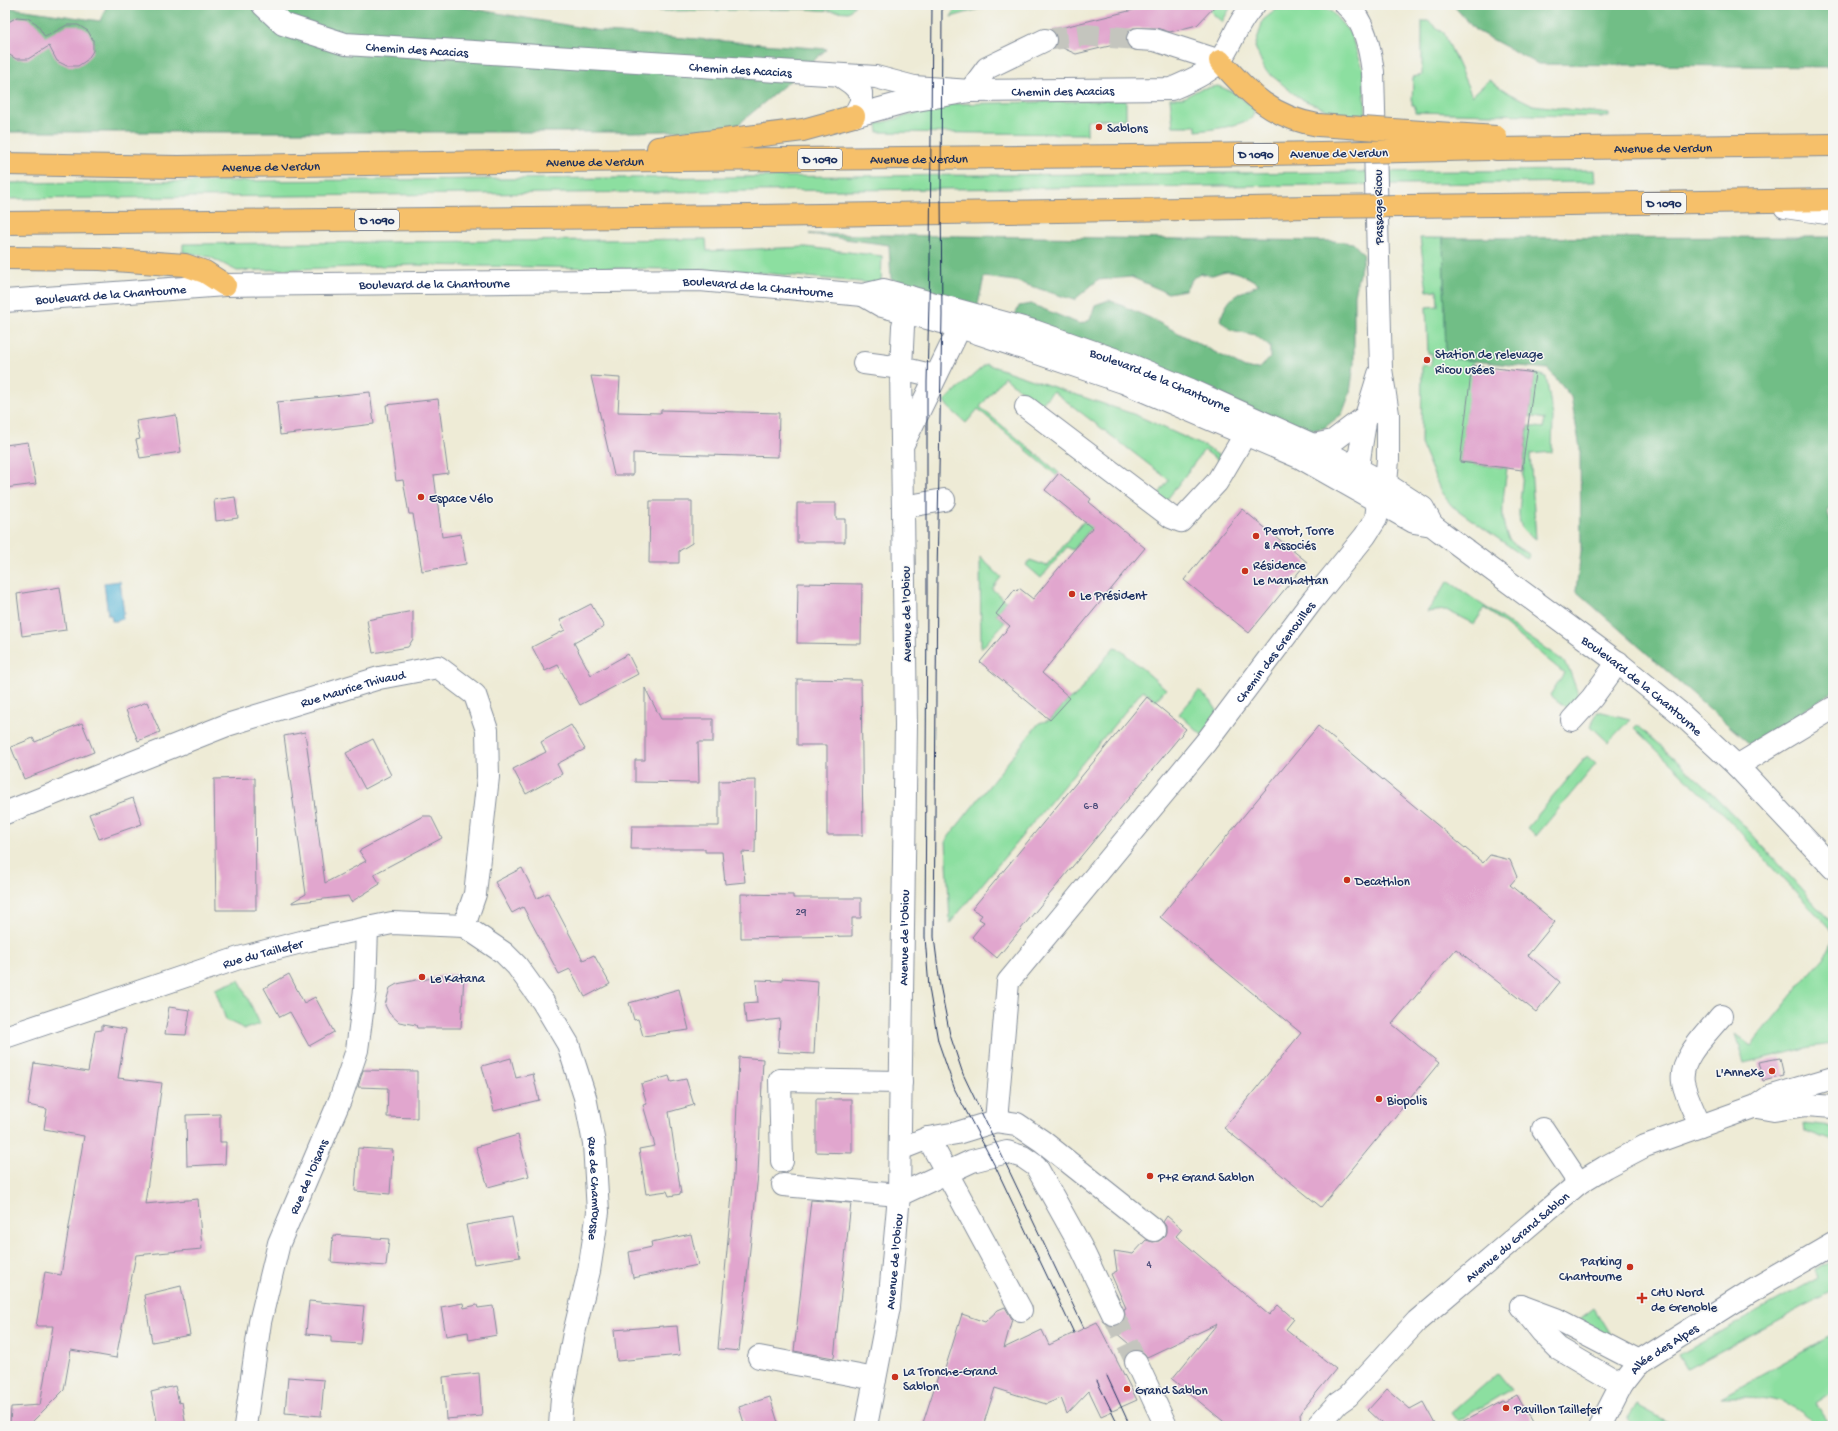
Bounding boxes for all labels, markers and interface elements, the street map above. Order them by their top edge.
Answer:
street label: Chemin des Acacias [365,40,470,62]
street label: Chemin des Acacias [689,60,793,82]
street label: Chemin des Acacias [1011,85,1116,101]
marker: Sablons [1094,122,1104,132]
place label: Sablons [1107,122,1149,137]
street label: Avenue de Verdun [1614,141,1713,158]
road number: D 1090 [1234,144,1278,164]
street label: Avenue de Verdun [1290,146,1389,163]
road number: D 1090 [798,149,842,169]
street label: Avenue de Verdun [870,152,969,168]
street label: Avenue de Verdun [546,155,645,171]
street label: Avenue de Verdun [222,160,321,176]
street label: Passage Ricou [1371,169,1388,246]
road number: D 1090 [1642,193,1686,213]
road number: D 1090 [355,210,399,230]
street label: Boulevard de la Chantourne [682,275,834,302]
street label: Boulevard de la Chantourne [358,277,510,294]
street label: Boulevard de la Chantourne [34,283,187,309]
street label: Boulevard de la Chantourne [1086,346,1233,417]
place label: Station de relevage Ricou usées [1435,348,1543,378]
marker: Station de relevage Ricou usées [1422,355,1432,365]
marker: Espace Vélo [416,492,426,502]
place label: Espace Vélo [429,492,494,507]
place label: Perrot, Torre & Associés [1263,524,1334,554]
marker: Perrot, Torre & Associés [1251,531,1261,541]
place label: Résidence Le Manhattan [1253,559,1329,589]
street label: Avenue de l'Obiou [899,566,916,662]
marker: Résidence Le Manhattan [1240,566,1250,576]
marker: Le Président [1067,589,1077,599]
place label: Le Président [1080,589,1148,604]
street label: Chemin des Grenouilles [1233,598,1320,707]
street label: Boulevard de la Chantourne [1577,633,1705,740]
street label: Rue Maurice Thivaud [299,668,408,712]
house number: 6-8 [1083,801,1099,813]
marker: Decathlon [1342,875,1352,885]
place label: Decathlon [1354,875,1411,890]
street label: Avenue de l'Obiou [897,889,914,986]
house number: 29 [796,907,807,919]
street label: Rue du Taillefer [221,937,306,973]
marker: Le Katana [417,972,427,982]
place label: Le Katana [430,972,486,987]
place label: L'Annexe [1716,1066,1764,1081]
marker: L'Annexe [1767,1066,1777,1076]
marker: Biopolis [1374,1094,1384,1104]
place label: Biopolis [1386,1094,1428,1109]
street label: Rue de Chamrousse [583,1135,603,1241]
street label: Rue de l'Oisans [287,1136,333,1217]
marker: P+R Grand Sablon [1145,1171,1155,1181]
place label: P+R Grand Sablon [1157,1171,1255,1186]
street label: Avenue du Grand Sablon [1463,1189,1574,1287]
street label: Avenue de l'Obiou [884,1213,907,1310]
place label: Parking Chantourne [1559,1255,1622,1285]
house number: 4 [1146,1259,1152,1271]
marker: Parking Chantourne [1625,1262,1635,1272]
place label: CHU Nord de Grenoble [1651,1286,1718,1316]
marker: CHU Nord de Grenoble [1636,1292,1648,1304]
street label: Allée des Alpes [1627,1321,1703,1378]
place label: La Tronche-Grand Sablon [903,1365,998,1395]
marker: La Tronche-Grand Sablon [890,1372,900,1382]
marker: Grand Sablon [1122,1384,1132,1394]
place label: Grand Sablon [1135,1384,1209,1399]
marker: Pavillon Taillefer [1501,1403,1511,1413]
place label: Pavillon Taillefer [1513,1403,1603,1418]

